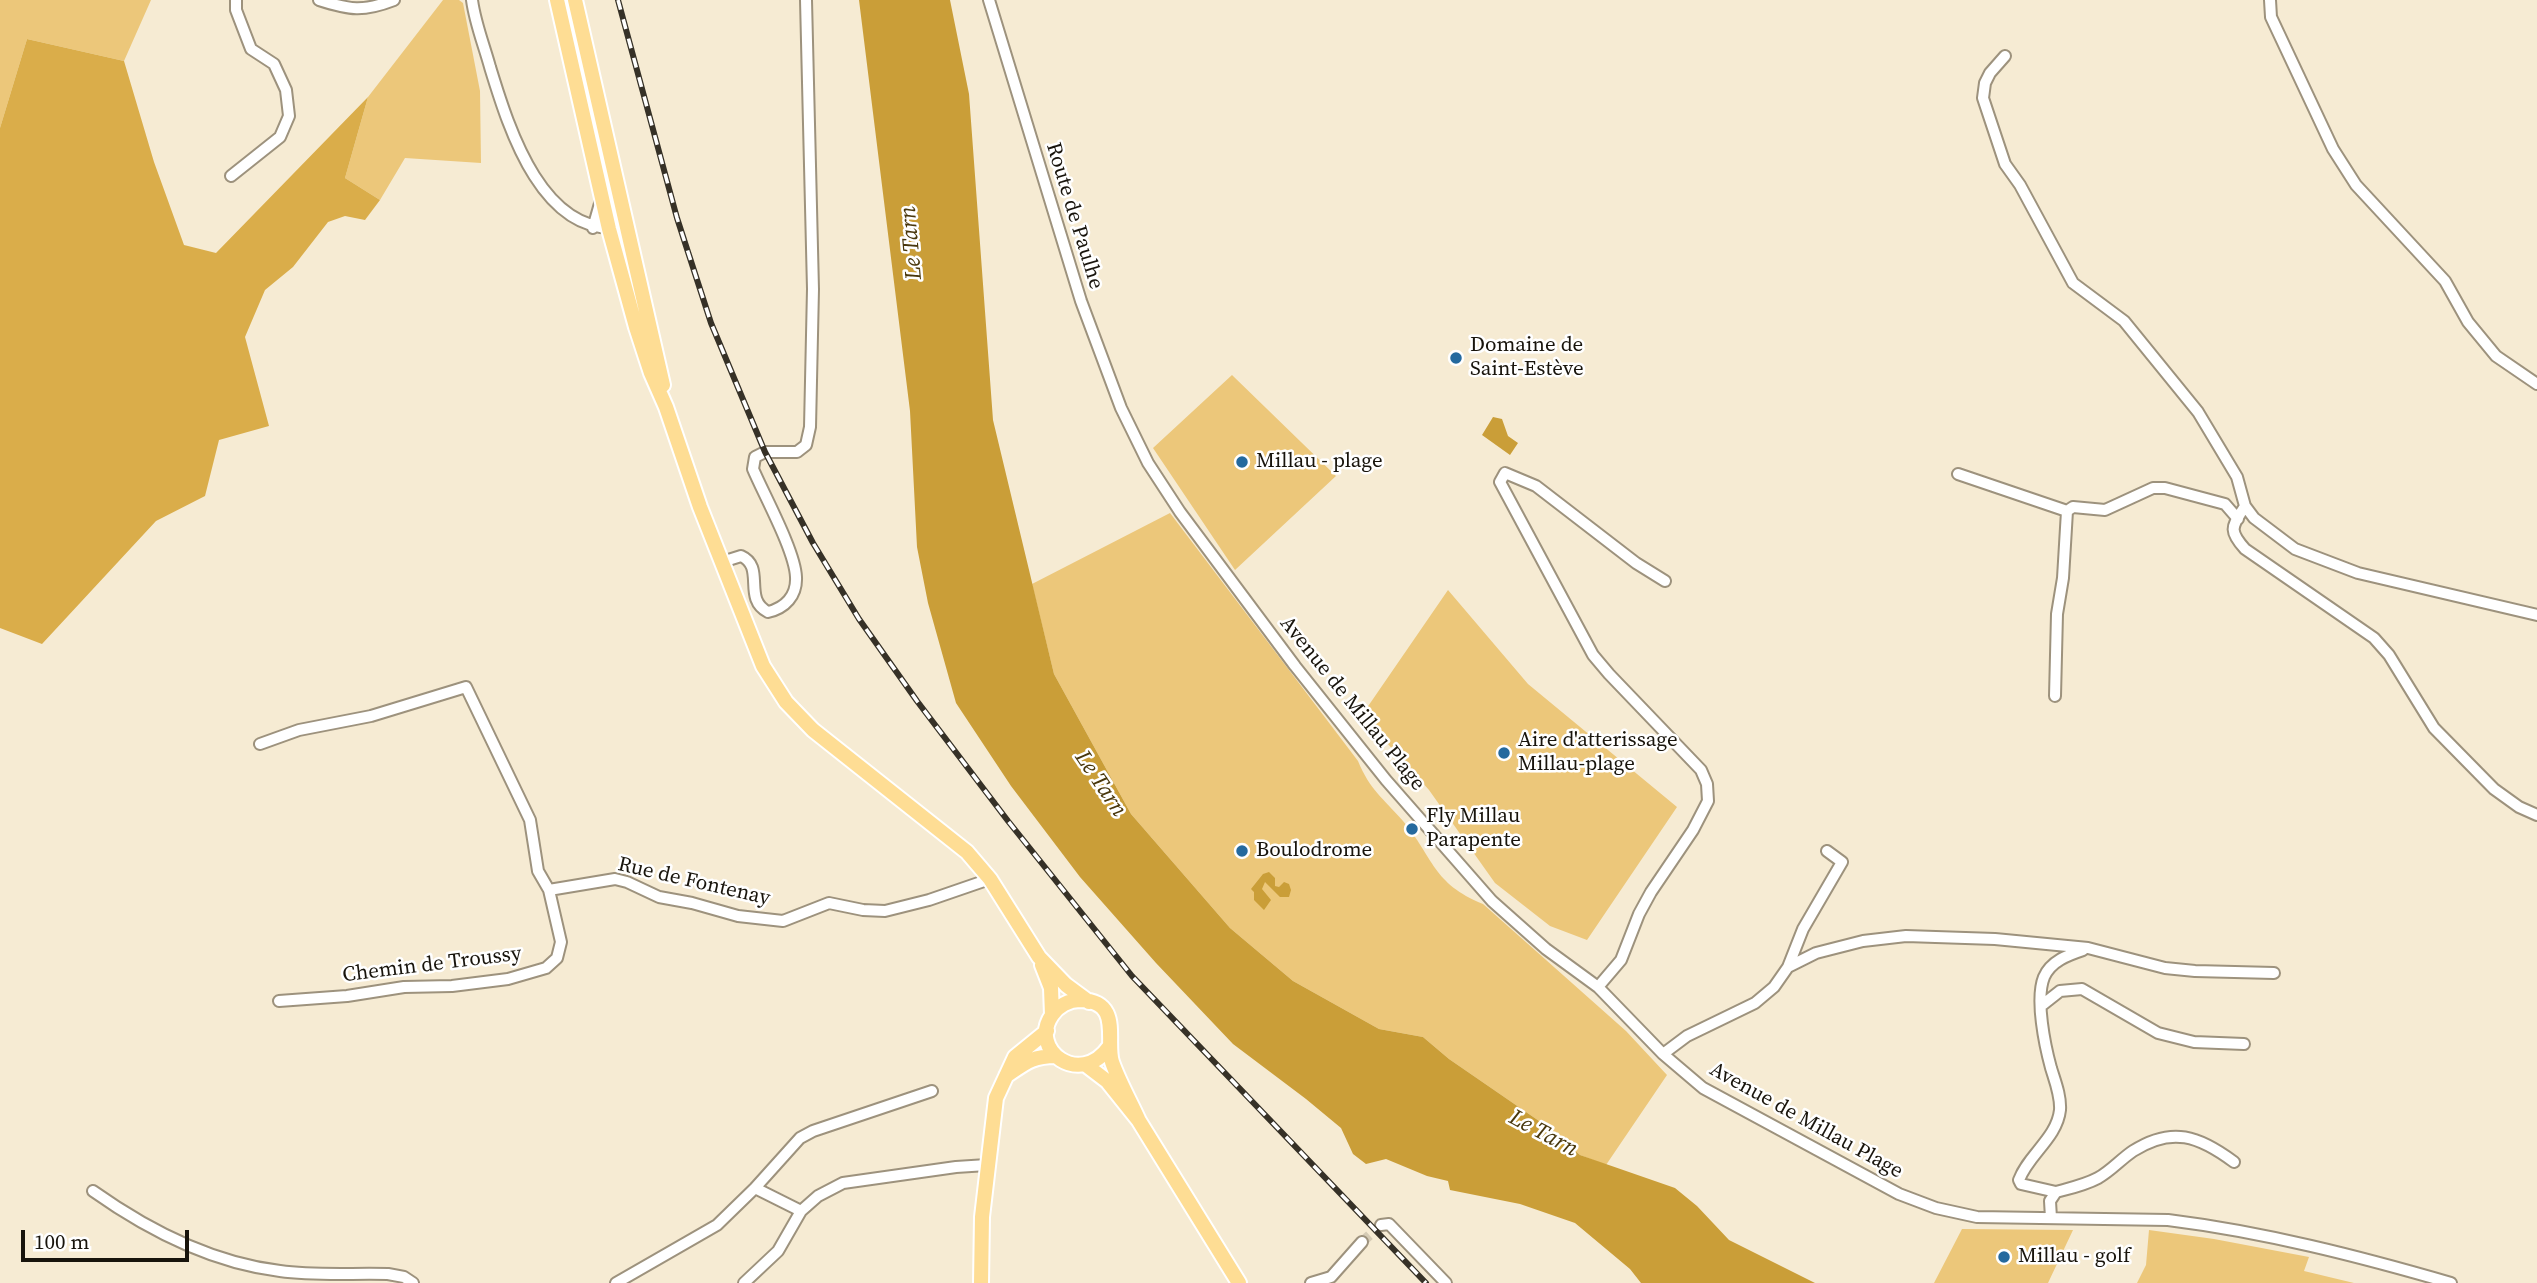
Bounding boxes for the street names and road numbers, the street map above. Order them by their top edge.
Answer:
street label: Route de Paulhe [1040,140,1108,292]
street label: Avenue de Millau Plage [1274,612,1430,796]
street label: Rue de Fontenay [615,852,773,912]
street label: Chemin de Troussy [341,942,523,988]
street label: Avenue de Millau Plage [1705,1057,1907,1185]

